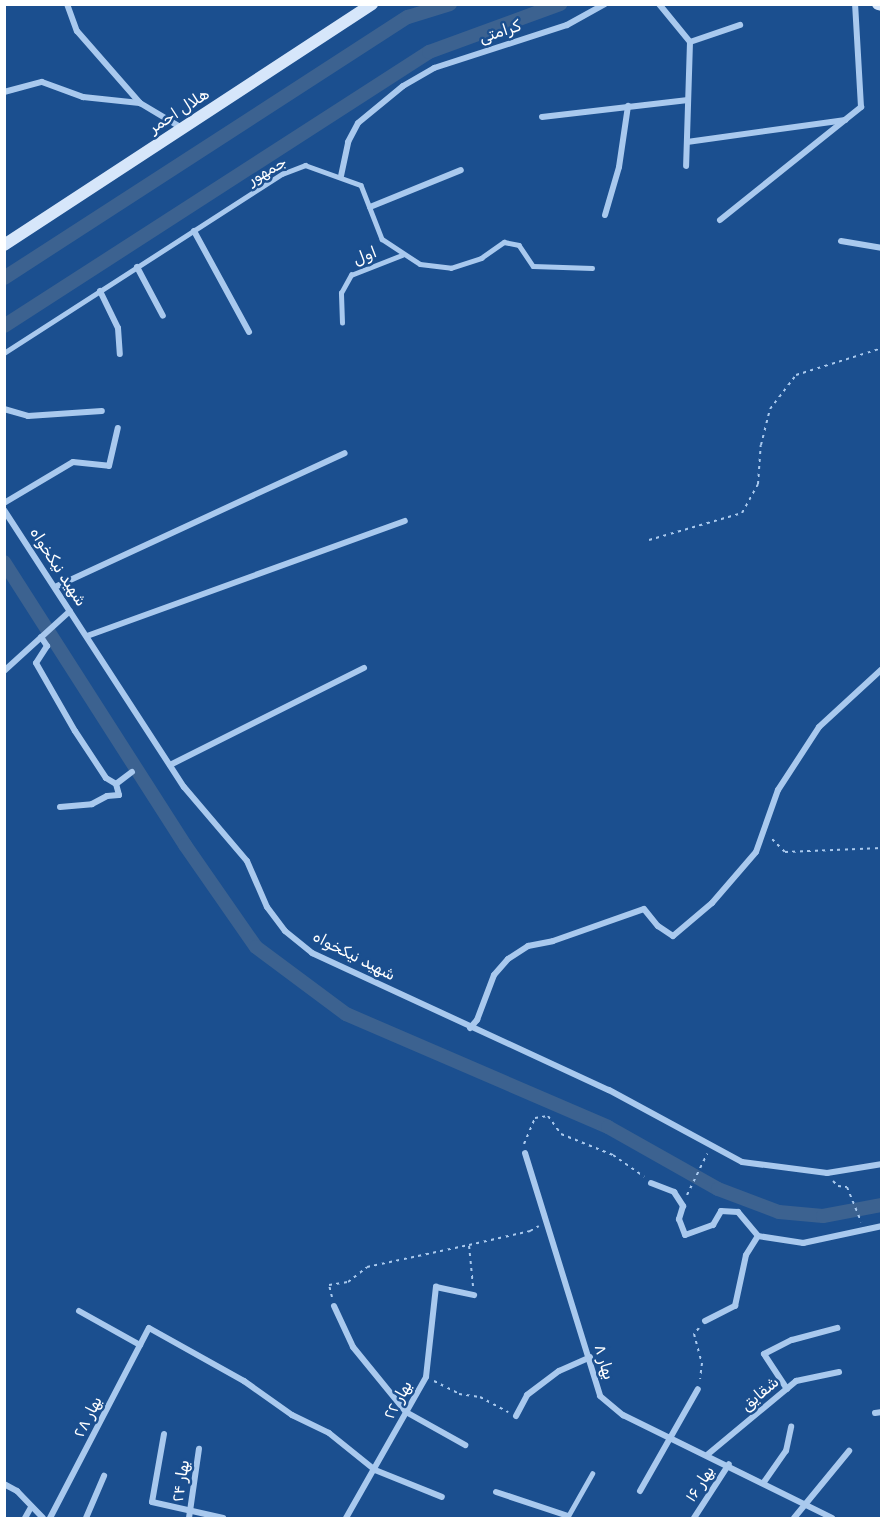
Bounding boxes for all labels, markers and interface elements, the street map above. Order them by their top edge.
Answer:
street label: کرامتی [477,16,523,48]
street label: هلال احمر [145,84,213,138]
street label: جمهور [244,153,290,189]
street label: اول [350,243,380,269]
street label: شهید نیکخواه [25,524,91,610]
street label: شهید نیکخواه [309,927,399,985]
street label: بهار ۸ [590,1342,618,1382]
street label: شقایق [737,1373,783,1415]
street label: بهار ۲۲ [380,1377,416,1423]
street label: بهار ۲۸ [70,1393,106,1441]
street label: بهار ۲۴ [168,1458,194,1504]
street label: بهار ۱۶ [681,1462,719,1506]

